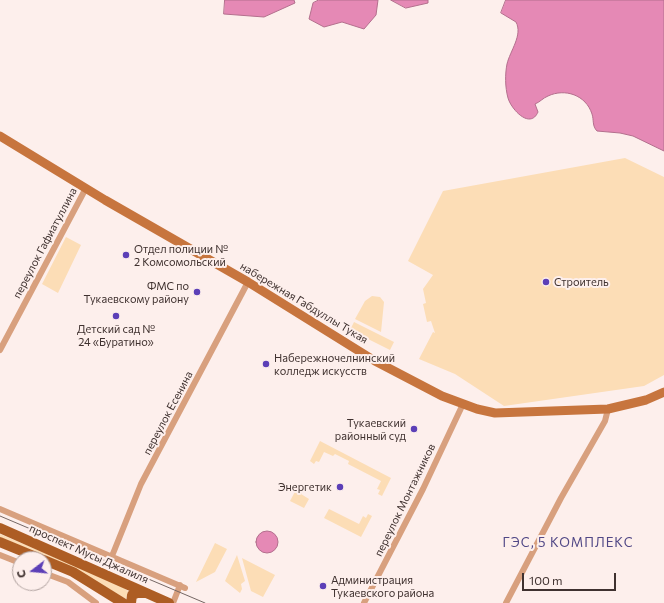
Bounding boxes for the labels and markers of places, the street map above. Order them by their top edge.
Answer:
place label: Отдел полиции № 2 Комсомольский [134,242,228,268]
marker: Отдел полиции № 2 Комсомольский [121,250,131,260]
place label: Строитель [554,275,609,289]
marker: Строитель [541,277,551,287]
place label: ФМС по Тукаевскому району [84,279,189,305]
marker: ФМС по Тукаевскому району [192,287,202,297]
marker: Детский сад № 24 «Буратино» [111,311,121,321]
place label: Детский сад № 24 «Буратино» [77,322,155,348]
place label: Набережночелнинский колледж искусств [274,351,395,377]
marker: Набережночелнинский колледж искусств [261,359,271,369]
place label: Тукаевский районный суд [335,416,406,442]
marker: Тукаевский районный суд [409,424,419,434]
place label: Энергетик [278,480,332,494]
marker: Энергетик [335,482,345,492]
place label: Администрация Тукаевского района [331,573,434,599]
marker: Администрация Тукаевского района [318,581,328,591]

